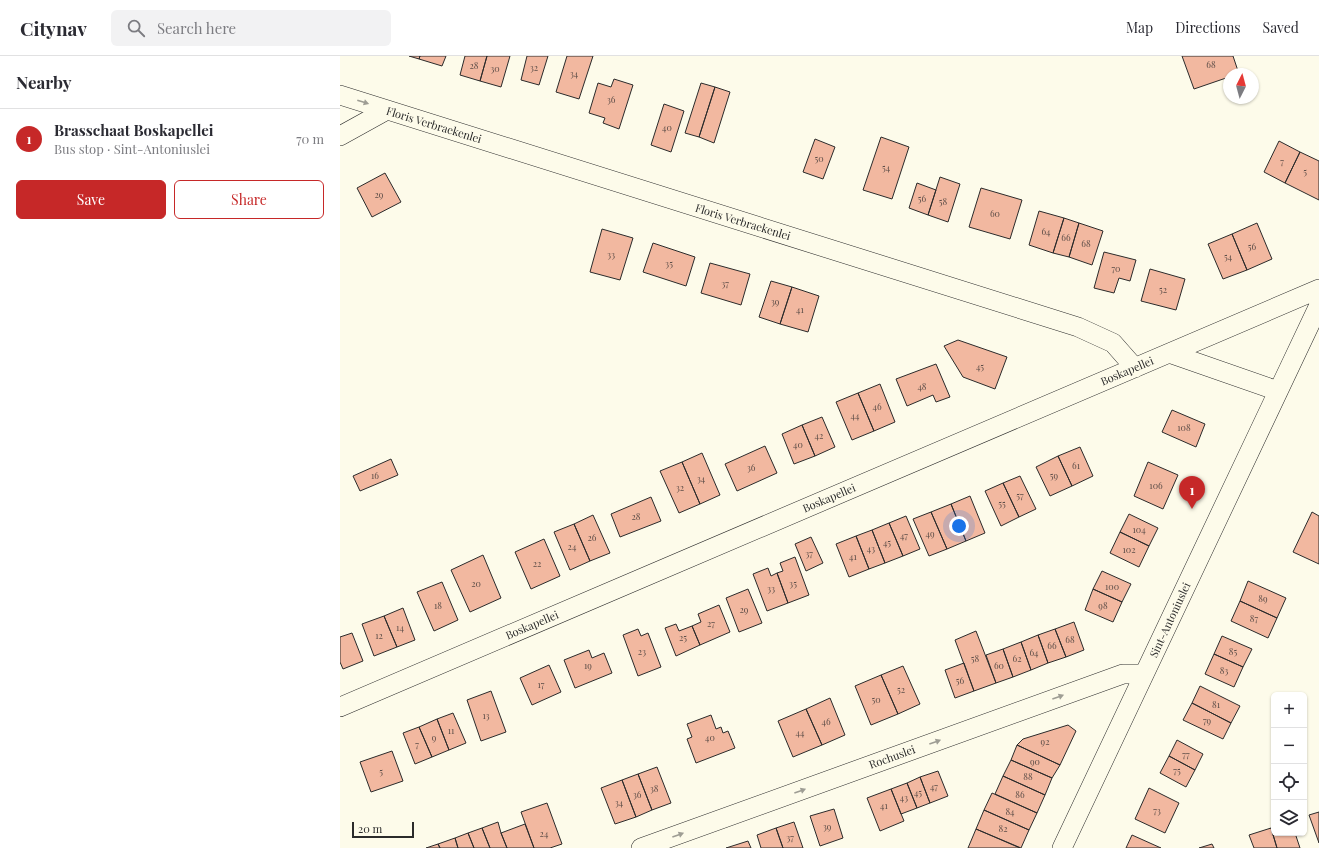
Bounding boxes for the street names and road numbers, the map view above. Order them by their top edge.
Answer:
street label: Floris Verbraekenlei [385,103,484,146]
street label: Floris Verbraekenlei [694,200,793,243]
street label: Boskapellei [1098,353,1156,388]
street label: Boskapellei [800,480,858,515]
street label: Sint-Antoniuslei [1146,580,1194,660]
street label: Boskapellei [503,607,561,642]
street label: Rochuslei [867,741,917,772]

